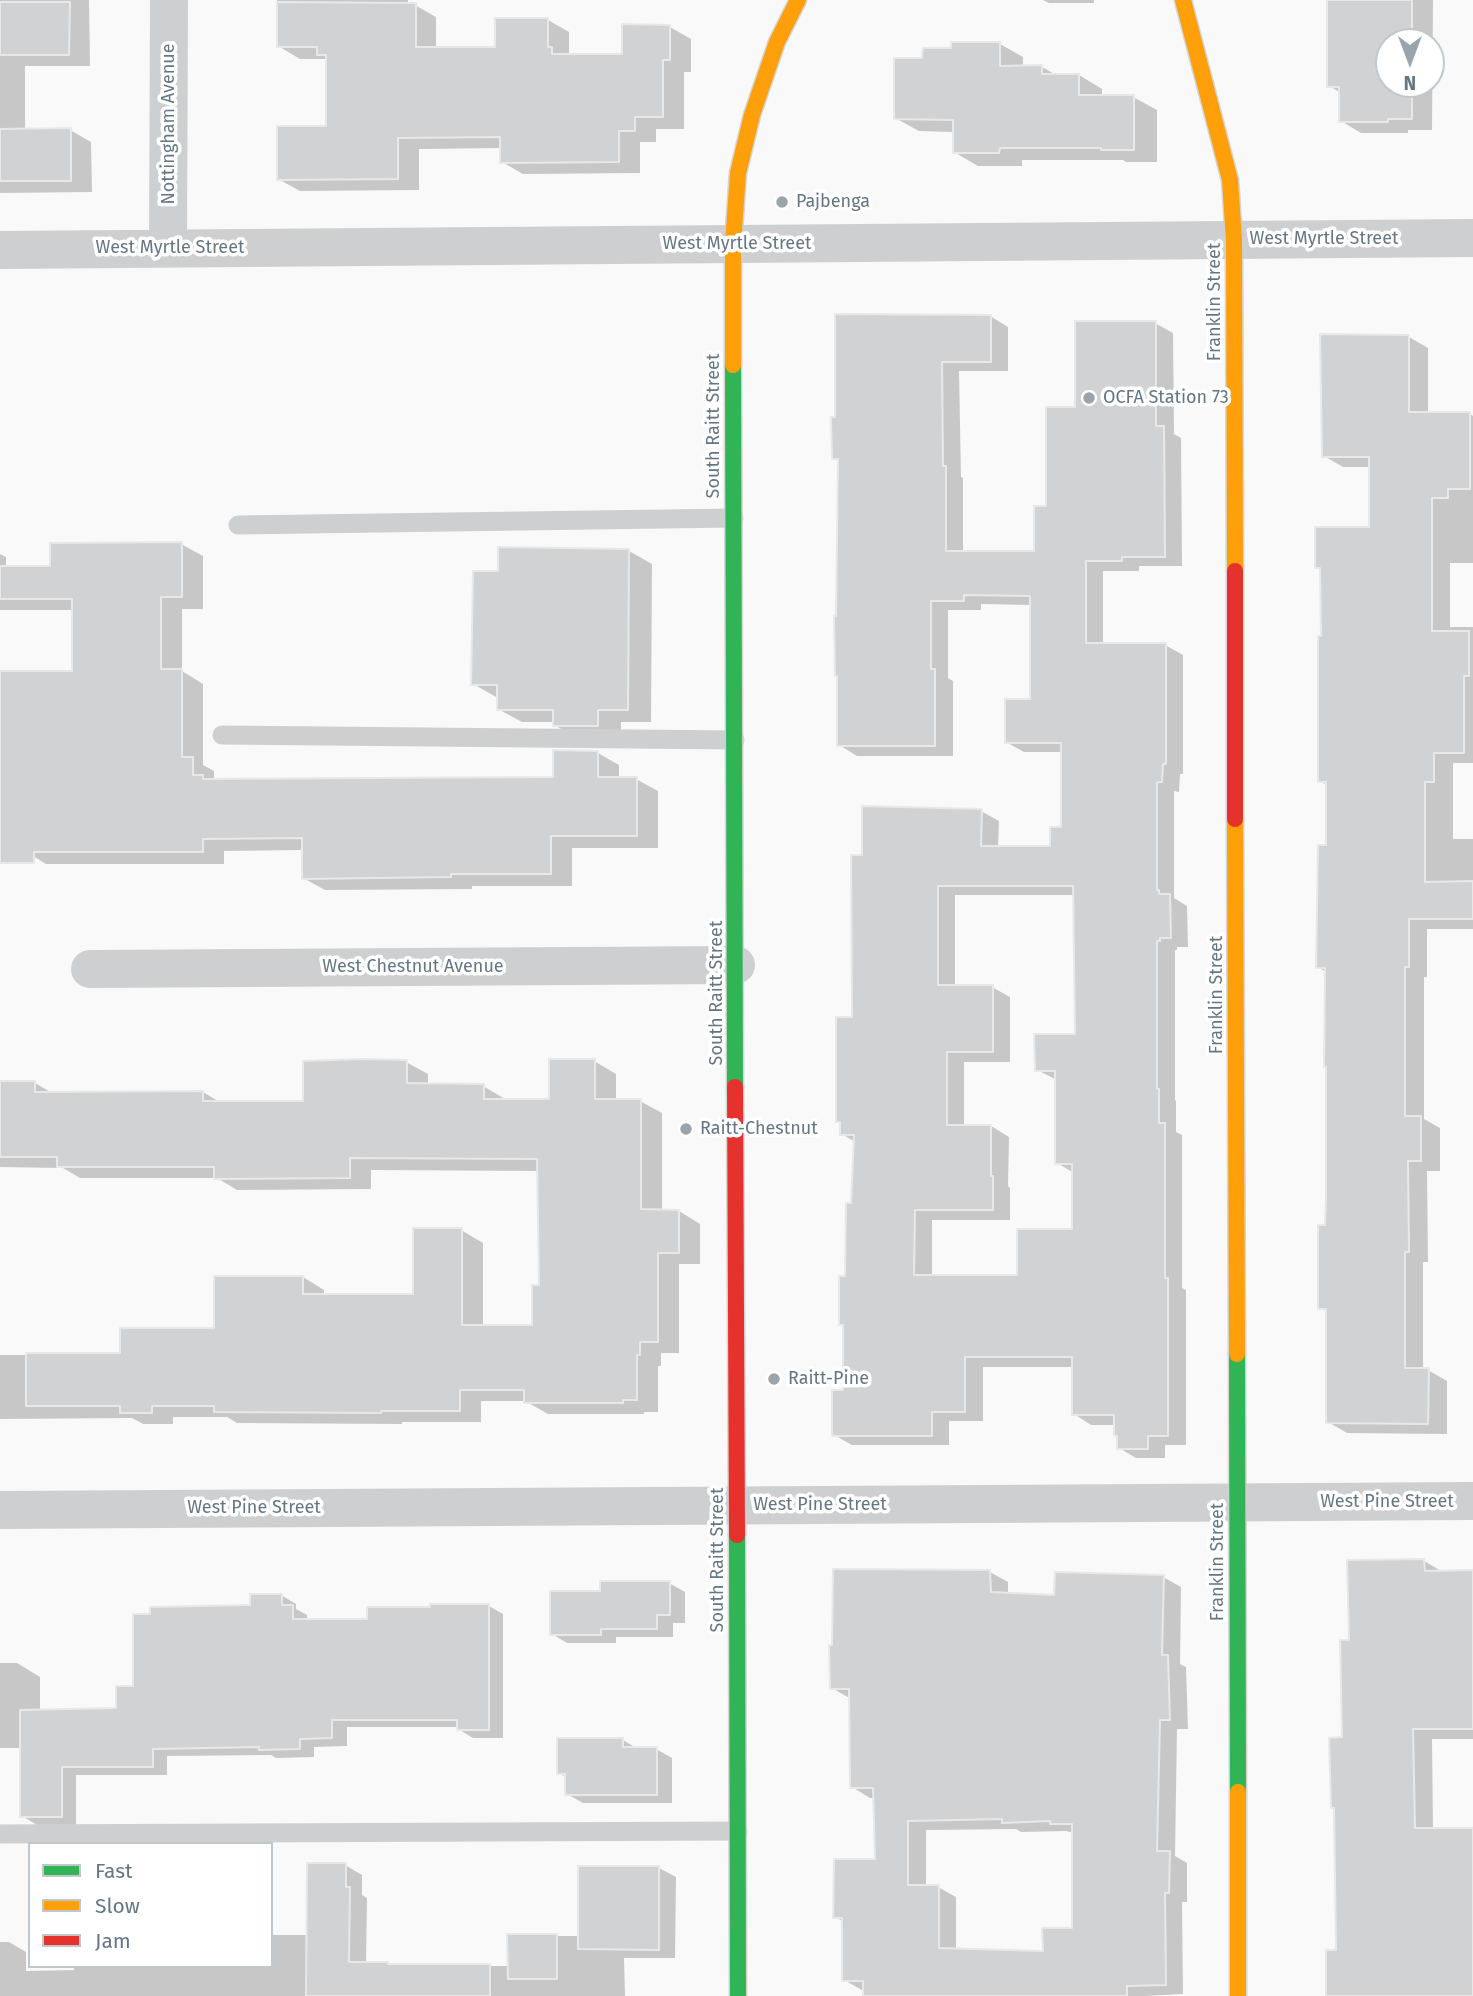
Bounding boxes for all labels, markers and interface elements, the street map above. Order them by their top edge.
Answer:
north arrow [1375,28,1445,98]
street label: Nottingham Avenue [158,43,180,205]
text: N [1404,71,1416,94]
place label: Pajbenga [796,191,870,213]
marker: Pajbenga [774,194,790,210]
street label: West Myrtle Street [1250,228,1398,250]
street label: West Myrtle Street [663,233,811,255]
street label: West Myrtle Street [96,237,244,259]
street label: Franklin Street [1204,243,1226,361]
street label: South Raitt Street [703,354,725,498]
place label: OCFA Station 73 [1103,387,1229,409]
marker: OCFA Station 73 [1081,390,1097,406]
street label: South Raitt Street [706,921,728,1065]
street label: Franklin Street [1206,936,1228,1054]
street label: West Chestnut Avenue [322,956,504,978]
place label: Raitt-Chestnut [700,1118,818,1140]
marker: Raitt-Chestnut [678,1121,694,1137]
place label: Raitt-Pine [788,1368,869,1390]
marker: Raitt-Pine [766,1371,782,1387]
street label: South Raitt Street [707,1488,729,1632]
street label: West Pine Street [1320,1491,1454,1513]
street label: West Pine Street [753,1494,887,1516]
street label: West Pine Street [187,1497,321,1519]
street label: Franklin Street [1207,1503,1229,1621]
legend [28,1842,273,1968]
text: Fast [95,1858,133,1884]
text: Slow [95,1893,140,1919]
text: Jam [95,1928,131,1954]

